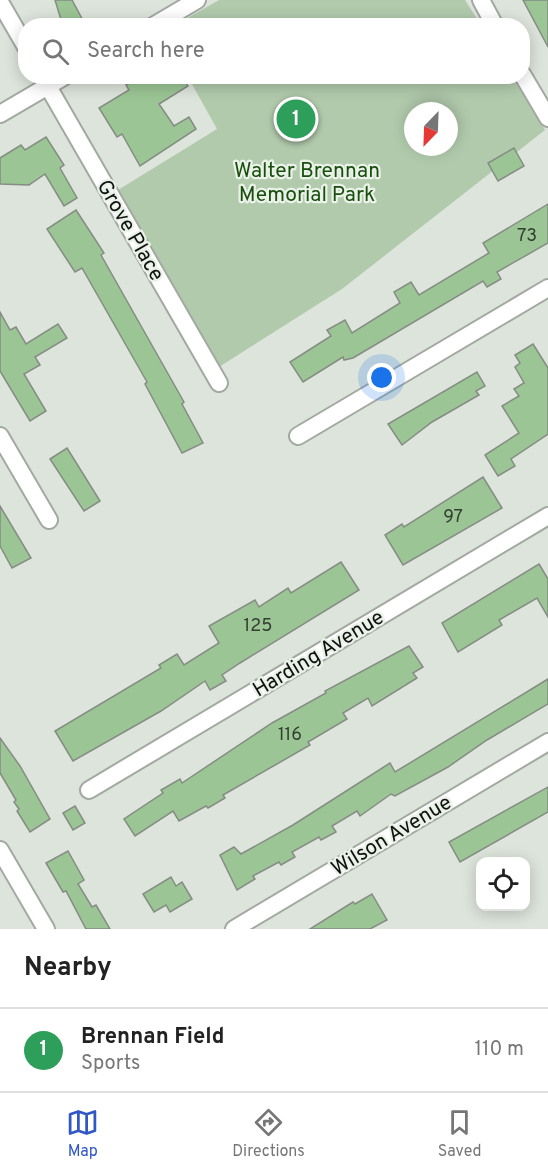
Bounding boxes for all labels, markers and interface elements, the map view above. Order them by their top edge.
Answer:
search box [18,18,530,84]
icon: search [39,35,72,68]
text: Search here [87,38,205,65]
pin: 1 [276,96,316,142]
north arrow [404,102,458,156]
park label: Walter Brennan Memorial Park [234,158,380,209]
street label: Grove Place [90,175,170,286]
house number: 73 [517,225,537,248]
your location [367,363,396,392]
house number: 97 [443,506,463,529]
street label: Harding Avenue [248,604,389,704]
house number: 125 [244,615,272,638]
house number: 116 [278,724,302,747]
street label: Wilson Avenue [327,790,457,883]
map controls [476,857,530,911]
button: locate [476,857,530,911]
text: Nearby [24,952,112,985]
text: Brennan Field [81,1024,224,1051]
text: 1 [40,1037,48,1063]
text: 110 m [475,1037,524,1063]
text: Sports [81,1051,141,1077]
tab: Map [66,1106,99,1162]
tab: Directions [232,1106,305,1162]
tab: Saved [438,1106,482,1162]

